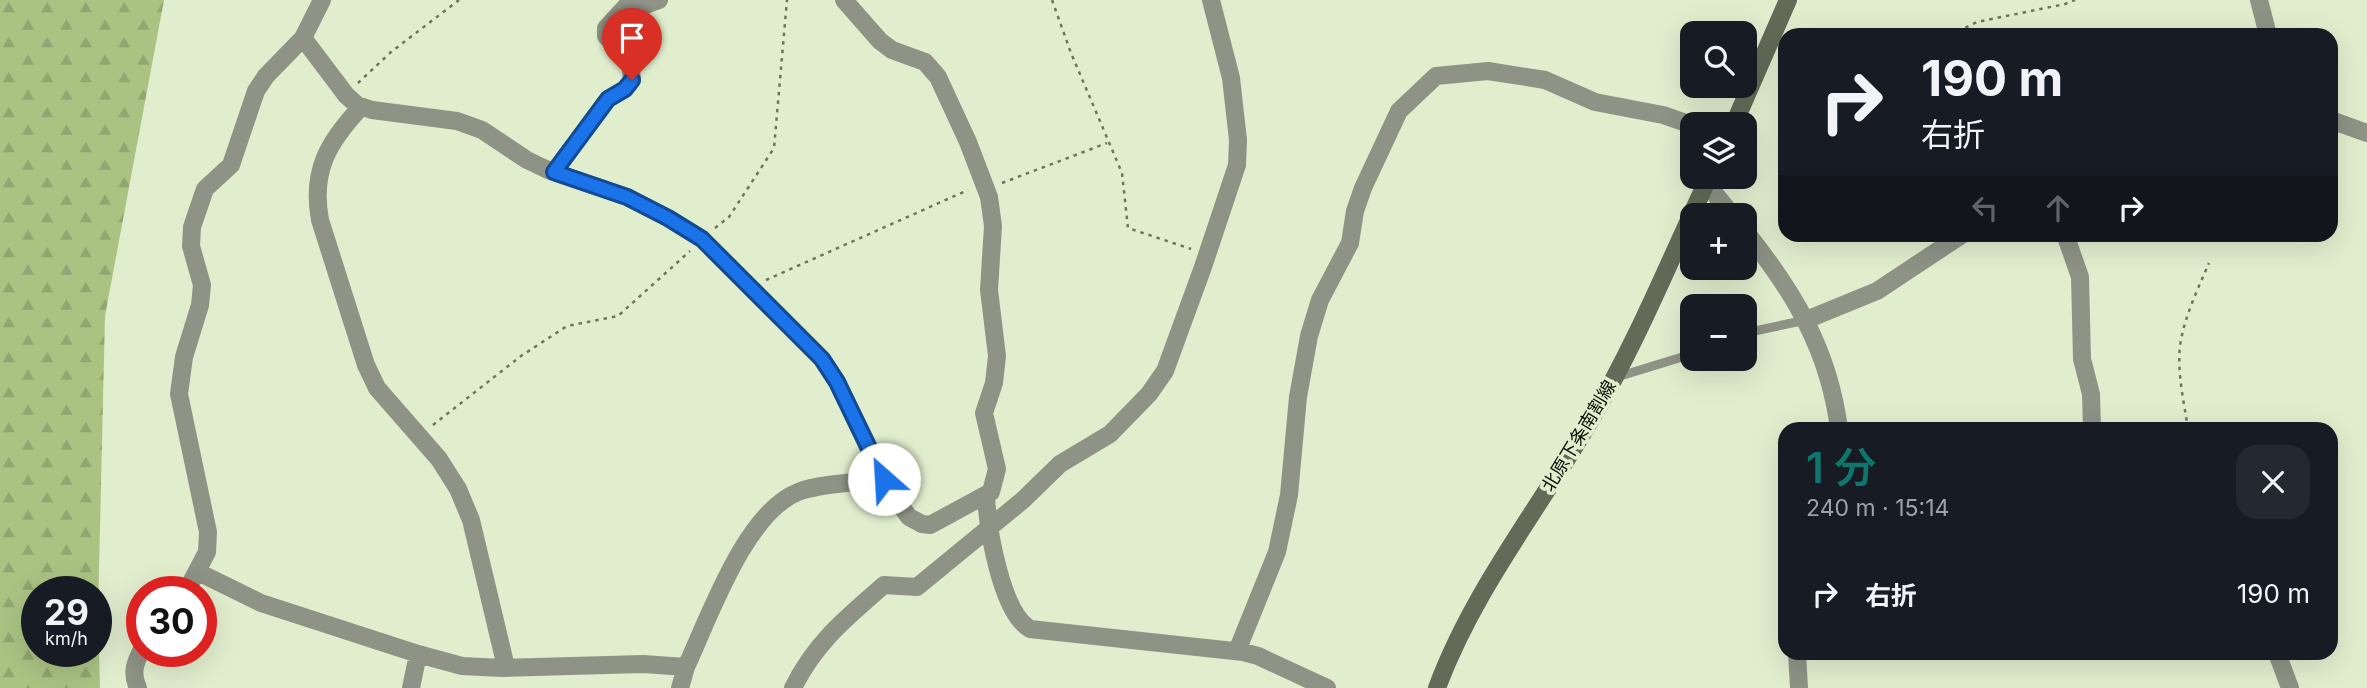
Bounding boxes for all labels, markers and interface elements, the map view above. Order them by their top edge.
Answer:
pin [602,8,662,80]
icon: arrive [613,19,651,57]
map controls [1680,21,1757,371]
button: search [1680,21,1757,98]
text: 190 m [1921,49,2063,108]
icon: right [1806,56,1897,147]
button: layers [1680,112,1757,189]
text: 右折 [1921,115,1985,154]
icon: left [1966,189,2004,227]
icon: ahead [2039,189,2077,227]
icon: right [2112,189,2150,227]
button: + [1680,203,1757,280]
button: − [1680,294,1757,371]
street label: 北原下条南割線 [1537,376,1620,495]
position arrow [847,442,921,516]
text: 1 分 [1806,442,1876,493]
button: close [2236,445,2310,519]
text: 240 m · 15:14 [1806,494,1949,522]
icon: right [1806,575,1844,613]
speed limit sign: 30 [126,576,217,667]
text: 190 m [2237,578,2310,609]
text: 右折 [1865,580,1917,611]
text: 29 [44,591,89,633]
text: km/h [45,628,88,649]

